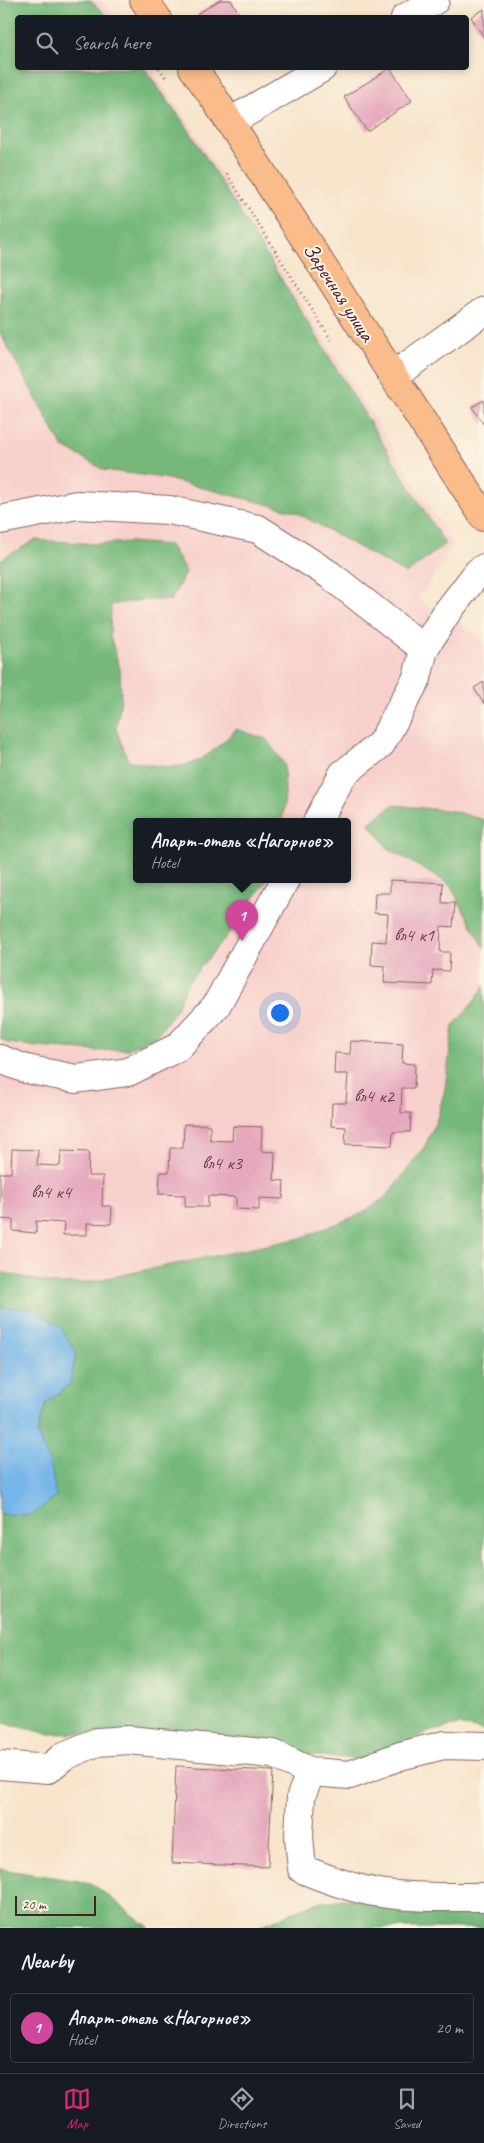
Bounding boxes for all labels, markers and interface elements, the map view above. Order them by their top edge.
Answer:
search box [15,15,469,70]
icon: search [33,29,61,57]
text: Search here [73,31,150,55]
street label: Заречная улица [298,238,381,348]
popup [133,818,351,883]
text: Апарт-отель «Нагорное» [151,829,333,853]
text: Hotel [151,853,179,873]
pin: 1 [226,900,258,941]
house number: вл4 к1 [394,923,435,947]
your location [267,1000,293,1026]
house number: вл4 к2 [354,1084,395,1108]
house number: вл4 к3 [202,1151,243,1175]
house number: вл4 к4 [31,1180,73,1204]
scale bar [15,1893,96,1916]
text: 20 m [22,1896,46,1913]
text: Nearby [20,1948,73,1974]
text: Апарт-отель «Нагорное» [68,2006,251,2030]
text: 1 [33,2018,41,2038]
text: 20 m [436,2018,463,2038]
text: Hotel [68,2030,96,2050]
tab: Map [63,2085,91,2132]
tab: Directions [218,2085,266,2132]
tab: Saved [393,2085,421,2132]

